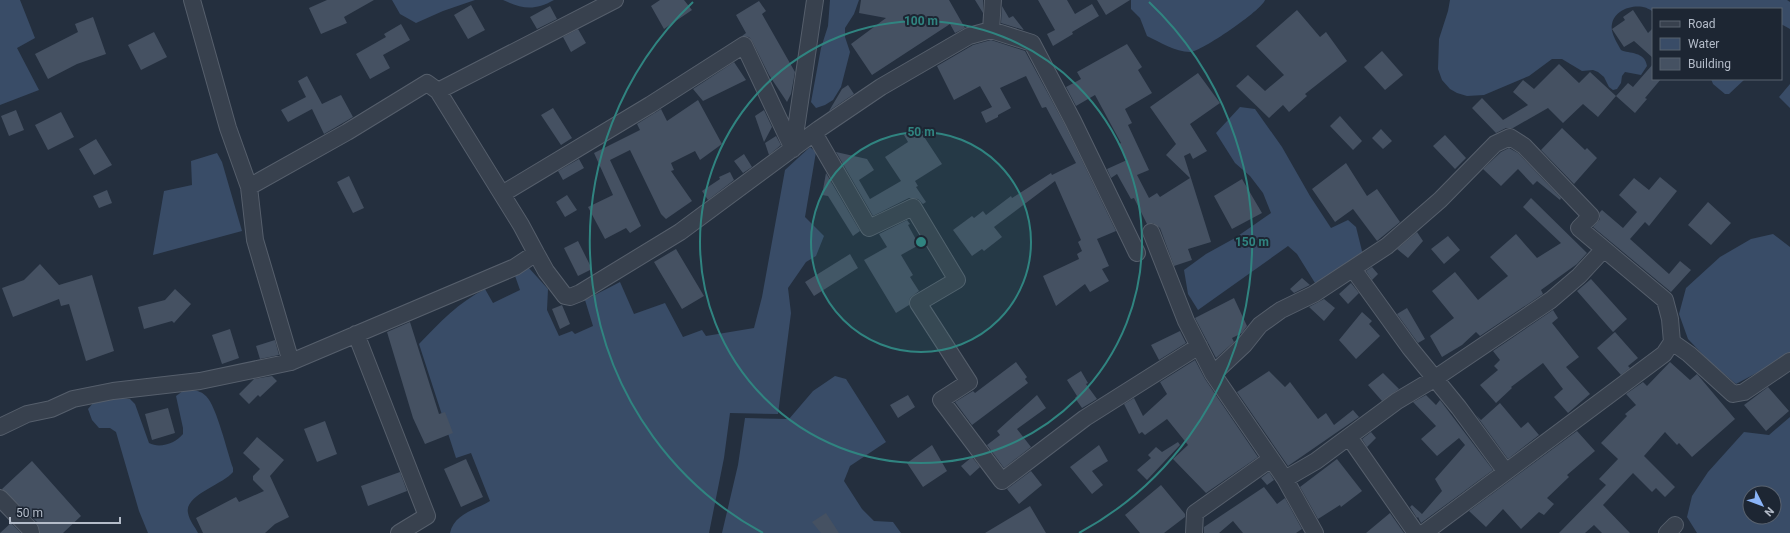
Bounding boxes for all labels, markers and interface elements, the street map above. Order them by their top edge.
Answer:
legend [1652,8,1782,80]
text: 100 m [904,14,938,28]
text: Road [1688,17,1716,31]
text: Water [1688,37,1719,51]
text: Building [1688,57,1731,71]
text: 50 m [907,125,935,139]
centre of rings [914,235,928,249]
text: 150 m [1235,235,1269,249]
north arrow [1742,485,1782,525]
scale bar [10,499,120,525]
text: N [1761,504,1776,519]
text: 50 m [16,506,43,520]

